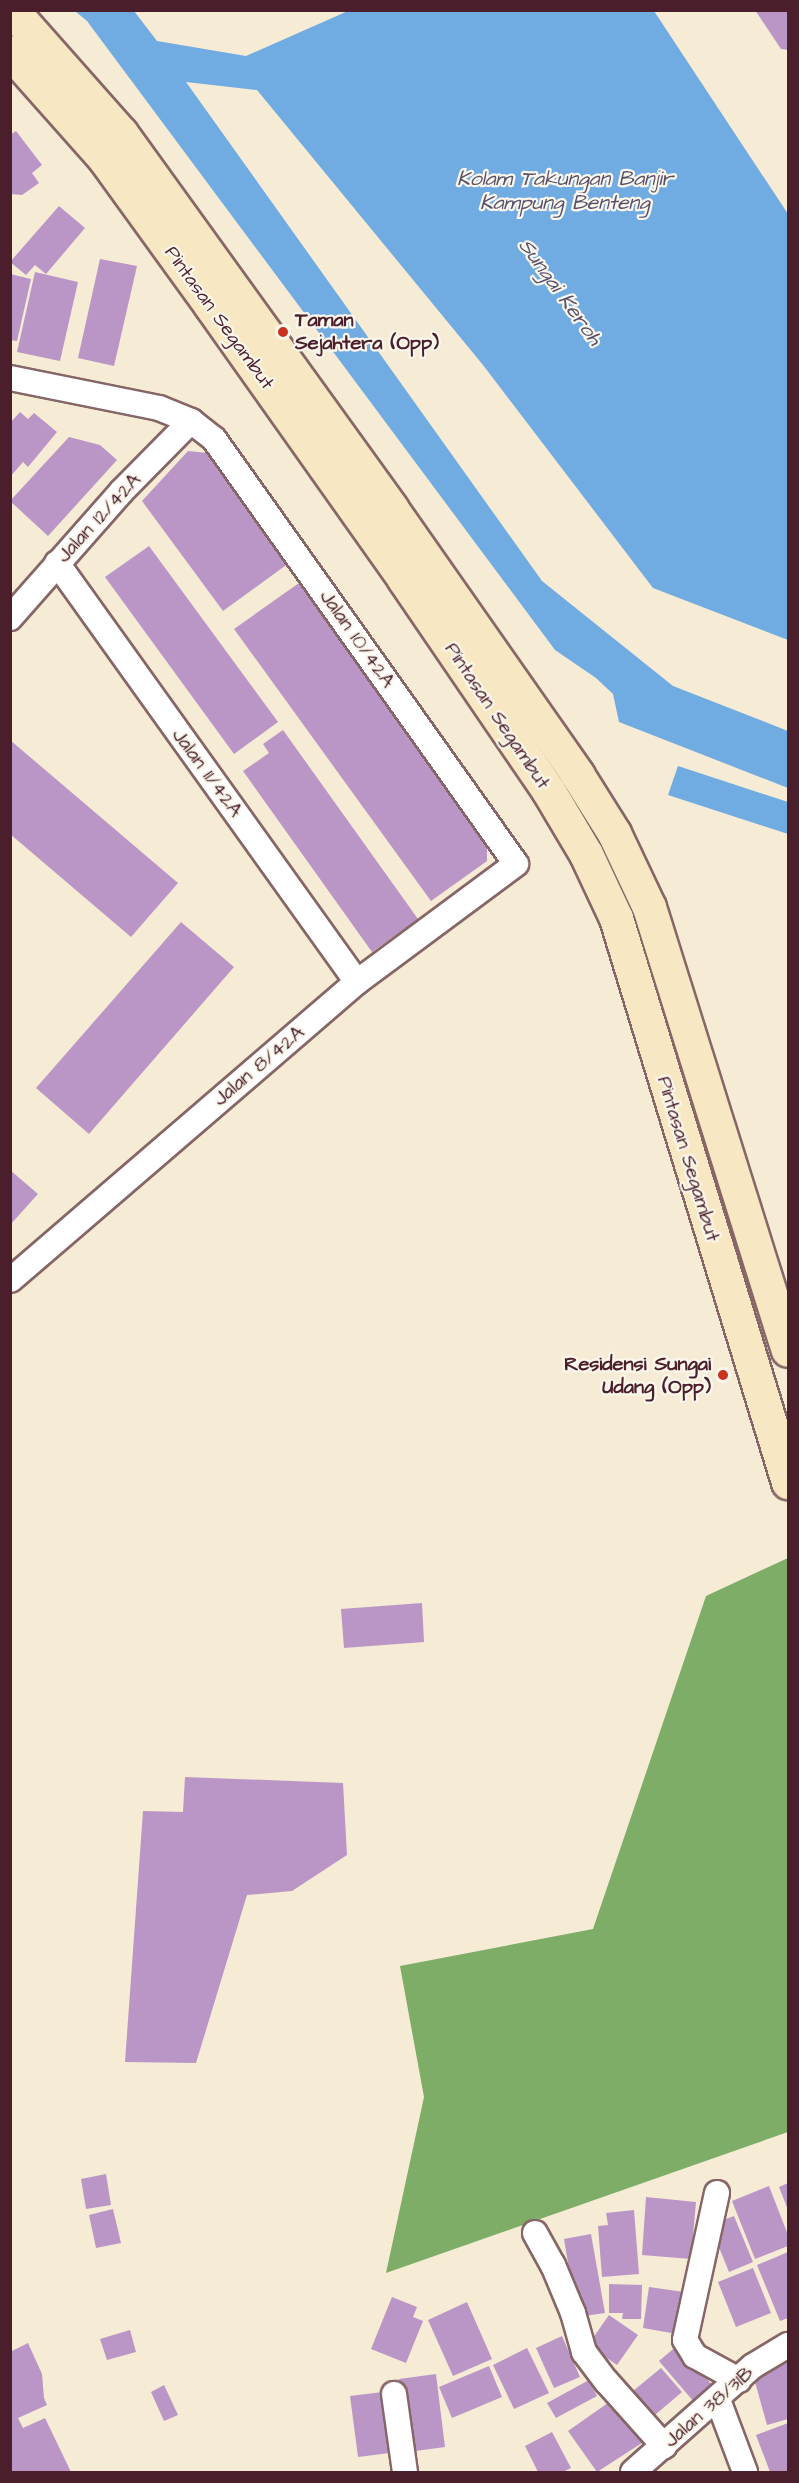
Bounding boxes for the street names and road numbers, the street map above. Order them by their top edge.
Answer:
street label: Pintasan Segambut [159,242,279,394]
street label: Jalan 12/42A [52,468,146,568]
street label: Jalan 10/42A [314,585,400,693]
street label: Pintasan Segambut [439,638,555,794]
street label: Jalan 11/42A [167,724,247,822]
street label: Jalan 8/42A [208,1021,310,1111]
street label: Pintasan Segambut [651,1074,725,1244]
street label: Jalan 38/31B [659,2361,759,2453]

